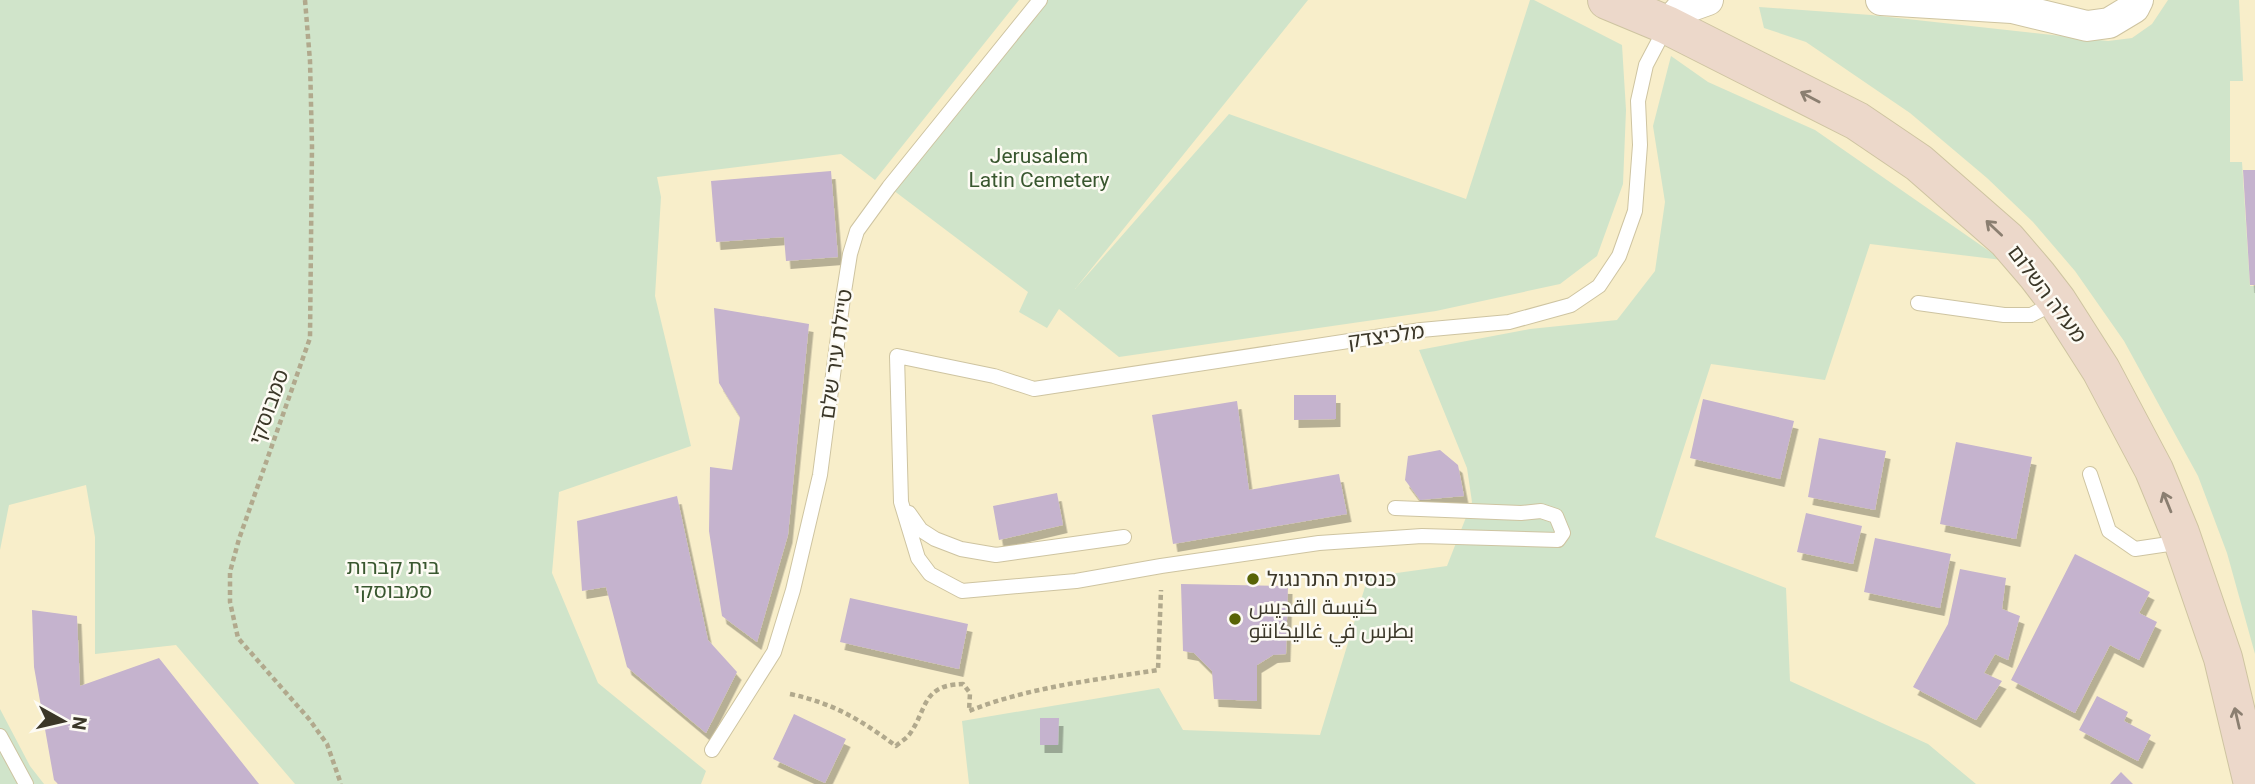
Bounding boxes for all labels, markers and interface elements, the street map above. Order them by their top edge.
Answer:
one-way arrow [1800,89,1821,103]
park label: Jerusalem Latin Cemetery [968,144,1110,192]
one-way arrow [1986,220,2003,237]
street label: מעלה השלום [2003,241,2091,347]
street label: טיילת עיר שלם [815,287,857,421]
street label: מלכיצדק [1346,319,1426,353]
street label: סמבוסקי [244,366,294,448]
one-way arrow [2160,491,2173,513]
park label: בית קברות סמבוסקי [346,555,440,603]
place label: כנסית התרנגול [1267,567,1396,591]
marker: כנסית התרנגול [1245,571,1261,587]
place label: كنيسة القديس بطرس في غاليكانتو [1249,595,1414,647]
marker: كنيسة القديس بطرس في غاليكانتو [1227,611,1243,627]
north arrow [28,686,98,756]
one-way arrow [2230,707,2243,730]
text: N [67,715,92,732]

